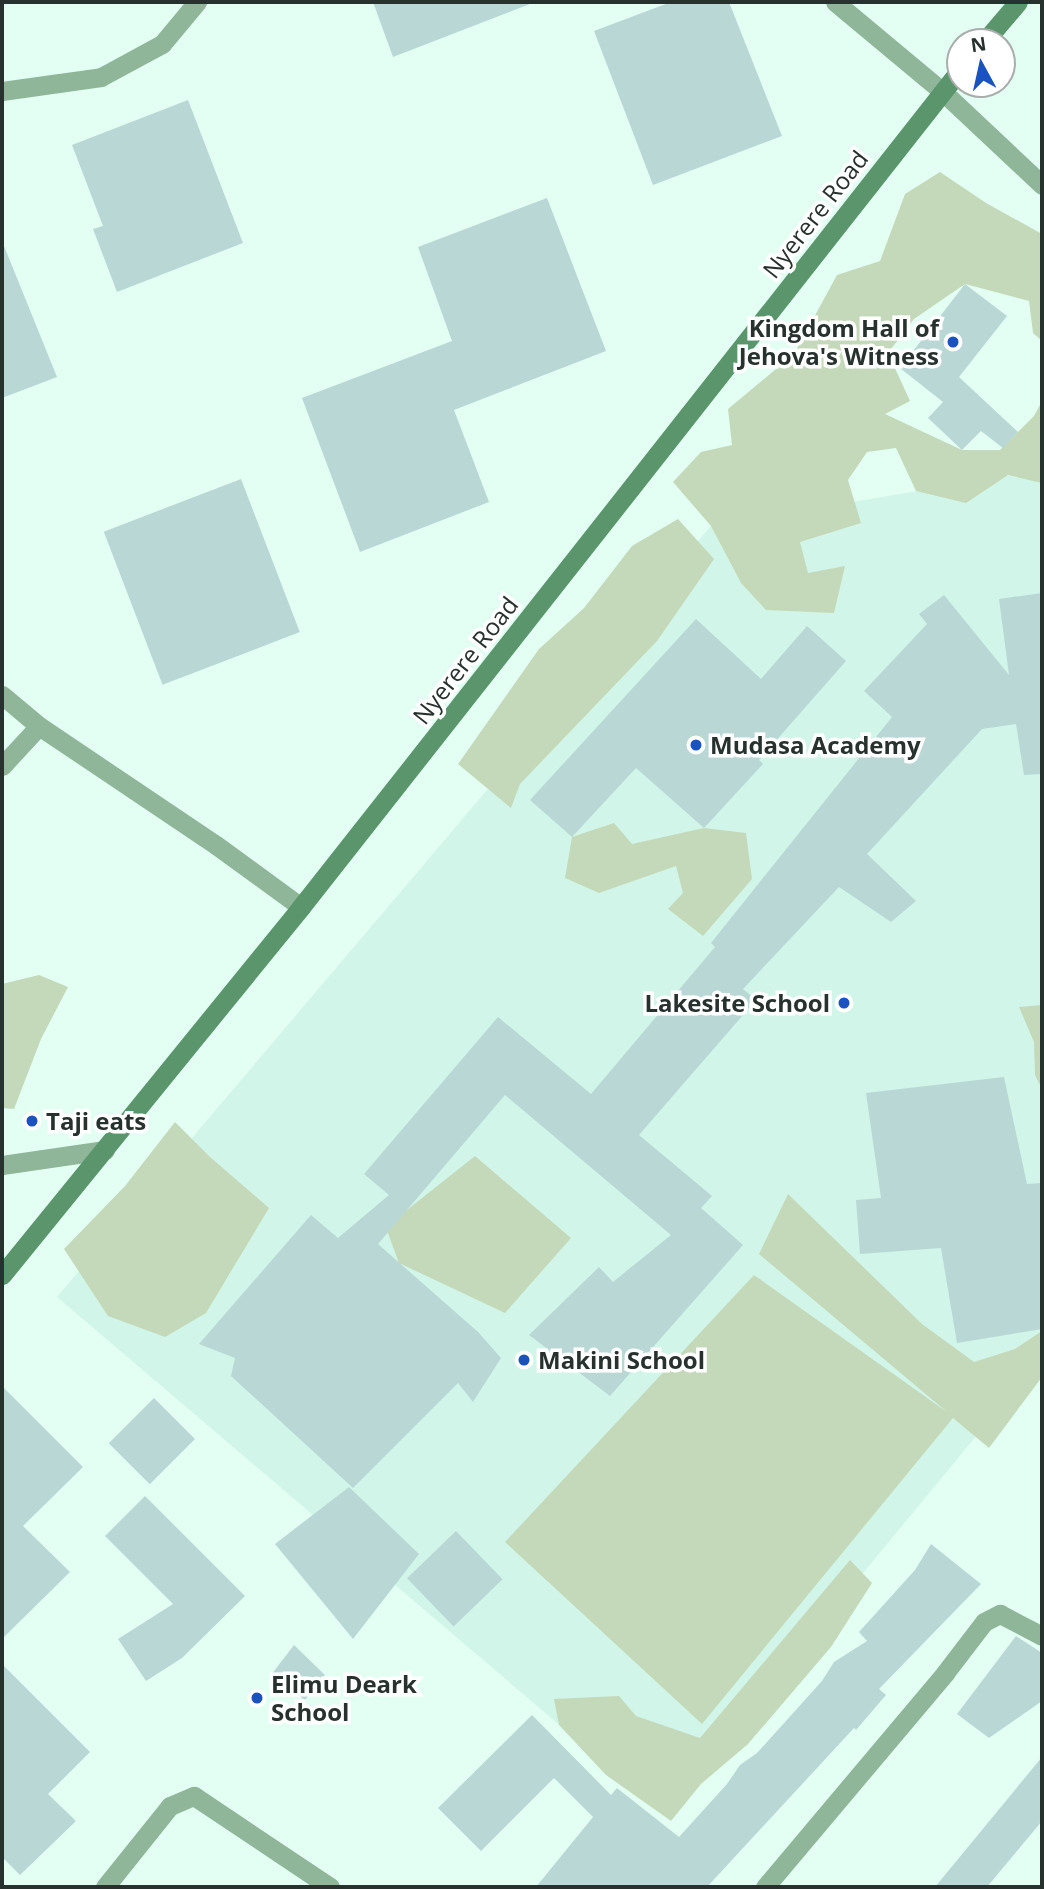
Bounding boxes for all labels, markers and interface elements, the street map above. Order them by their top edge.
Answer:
north arrow [946,28,1016,98]
text: N [969,30,988,58]
street label: Nyerere Road [756,145,874,283]
place label: Kingdom Hall of Jehova's Witness [739,314,939,370]
marker: Kingdom Hall of Jehova's Witness [945,334,961,350]
street label: Nyerere Road [406,591,524,729]
place label: Mudasa Academy [710,731,921,759]
marker: Mudasa Academy [688,737,704,753]
place label: Lakesite School [644,989,830,1017]
marker: Lakesite School [836,995,852,1011]
place label: Taji eats [46,1107,146,1135]
marker: Taji eats [24,1113,40,1129]
place label: Makini School [538,1346,705,1374]
marker: Makini School [516,1352,532,1368]
place label: Elimu Deark School [271,1670,417,1726]
marker: Elimu Deark School [249,1690,265,1706]

